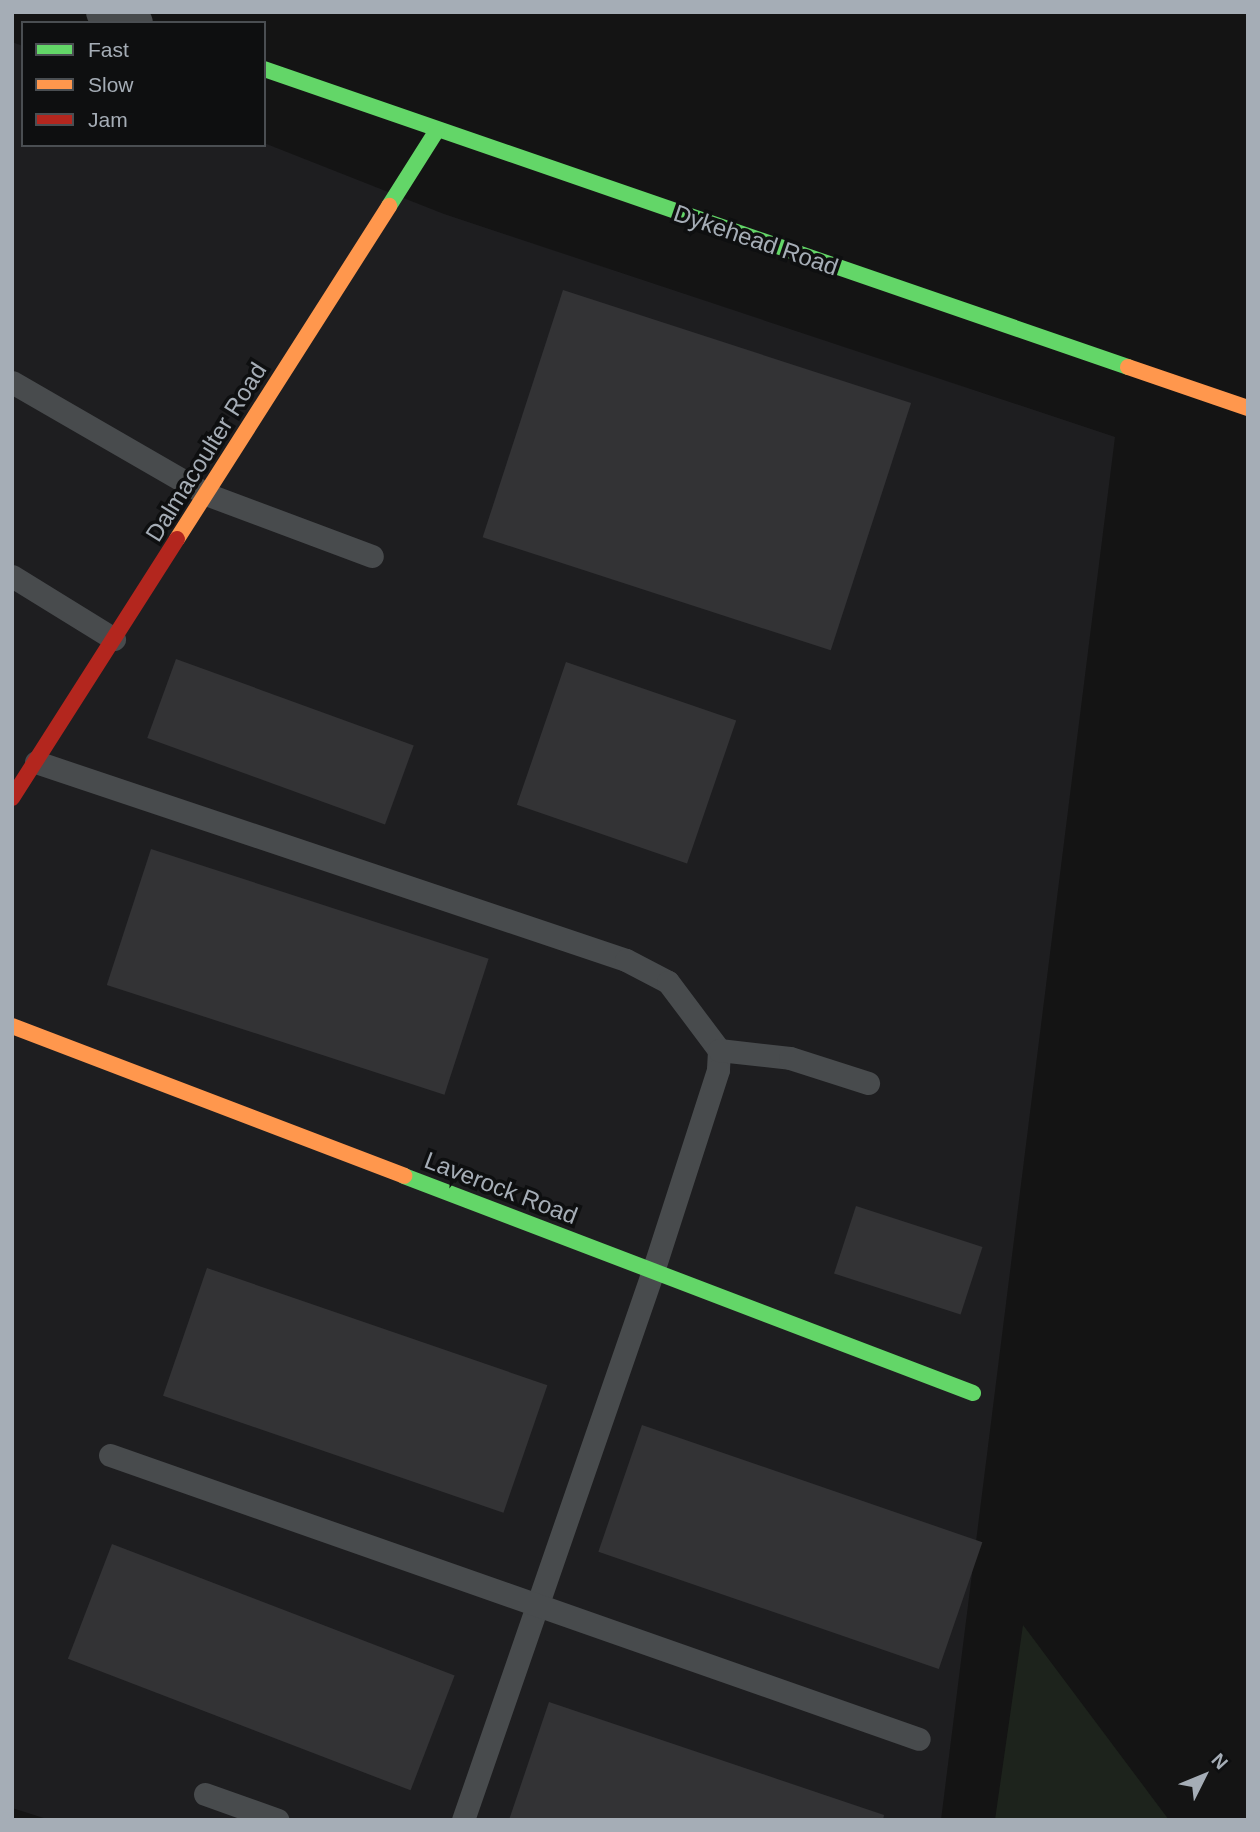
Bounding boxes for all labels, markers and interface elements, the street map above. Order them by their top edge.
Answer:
legend [21,21,266,147]
text: Fast [88,38,129,61]
text: Slow [88,73,134,96]
text: Jam [88,108,128,131]
street label: Dykehead Road [670,198,842,282]
street label: Dalmacoulter Road [139,357,273,547]
street label: Laverock Road [420,1146,582,1230]
north arrow [1169,1741,1239,1811]
text: N [1207,1749,1232,1774]

